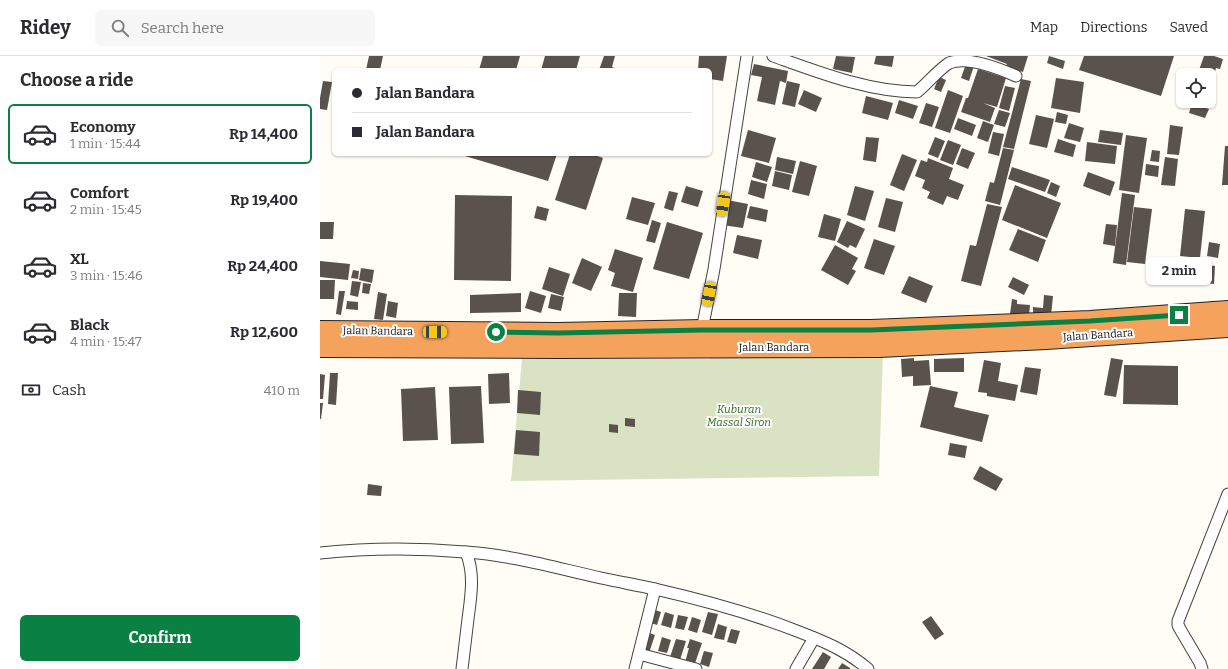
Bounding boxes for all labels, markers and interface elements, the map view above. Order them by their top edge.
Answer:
search box [95,10,375,46]
text: Ridey [20,16,71,39]
icon: search [109,17,131,39]
text: Search here [141,19,224,37]
text: Map [1030,19,1058,36]
text: Directions [1080,19,1148,36]
text: Saved [1170,19,1208,36]
map controls [1176,68,1216,108]
button: locate [1176,68,1216,108]
text: Choose a ride [20,69,133,91]
text: Jalan Bandara [376,84,475,102]
icon: car [22,116,58,152]
text: Economy [70,118,136,136]
text: Jalan Bandara [376,123,475,141]
text: Rp 14,400 [229,125,298,143]
text: 1 min · 15:44 [70,136,141,151]
icon: car [22,182,58,218]
text: Comfort [70,184,129,202]
text: Rp 19,400 [230,191,298,209]
car [715,191,731,217]
text: 2 min · 15:45 [70,202,142,217]
icon: car [22,248,58,284]
text: XL [70,250,89,268]
text: Rp 24,400 [227,257,298,275]
callout: 2 min [1146,257,1212,285]
text: 2 min [1162,263,1196,278]
text: 3 min · 15:46 [70,268,143,283]
car [701,281,717,307]
route end [1170,306,1188,324]
icon: car [22,314,58,350]
text: Black [70,316,109,334]
text: Rp 12,600 [230,323,298,341]
route start [487,323,505,341]
street label: Jalan Bandara [342,324,413,338]
car [423,326,447,338]
street label: Jalan Bandara [1061,326,1134,344]
text: 4 min · 15:47 [70,334,142,349]
street label: Jalan Bandara [738,341,809,354]
icon: cash [20,379,42,401]
text: Cash [52,381,86,399]
text: 410 m [264,383,300,398]
park label: Kuburan Massal Siron [707,403,771,429]
button: Confirm [20,615,300,661]

